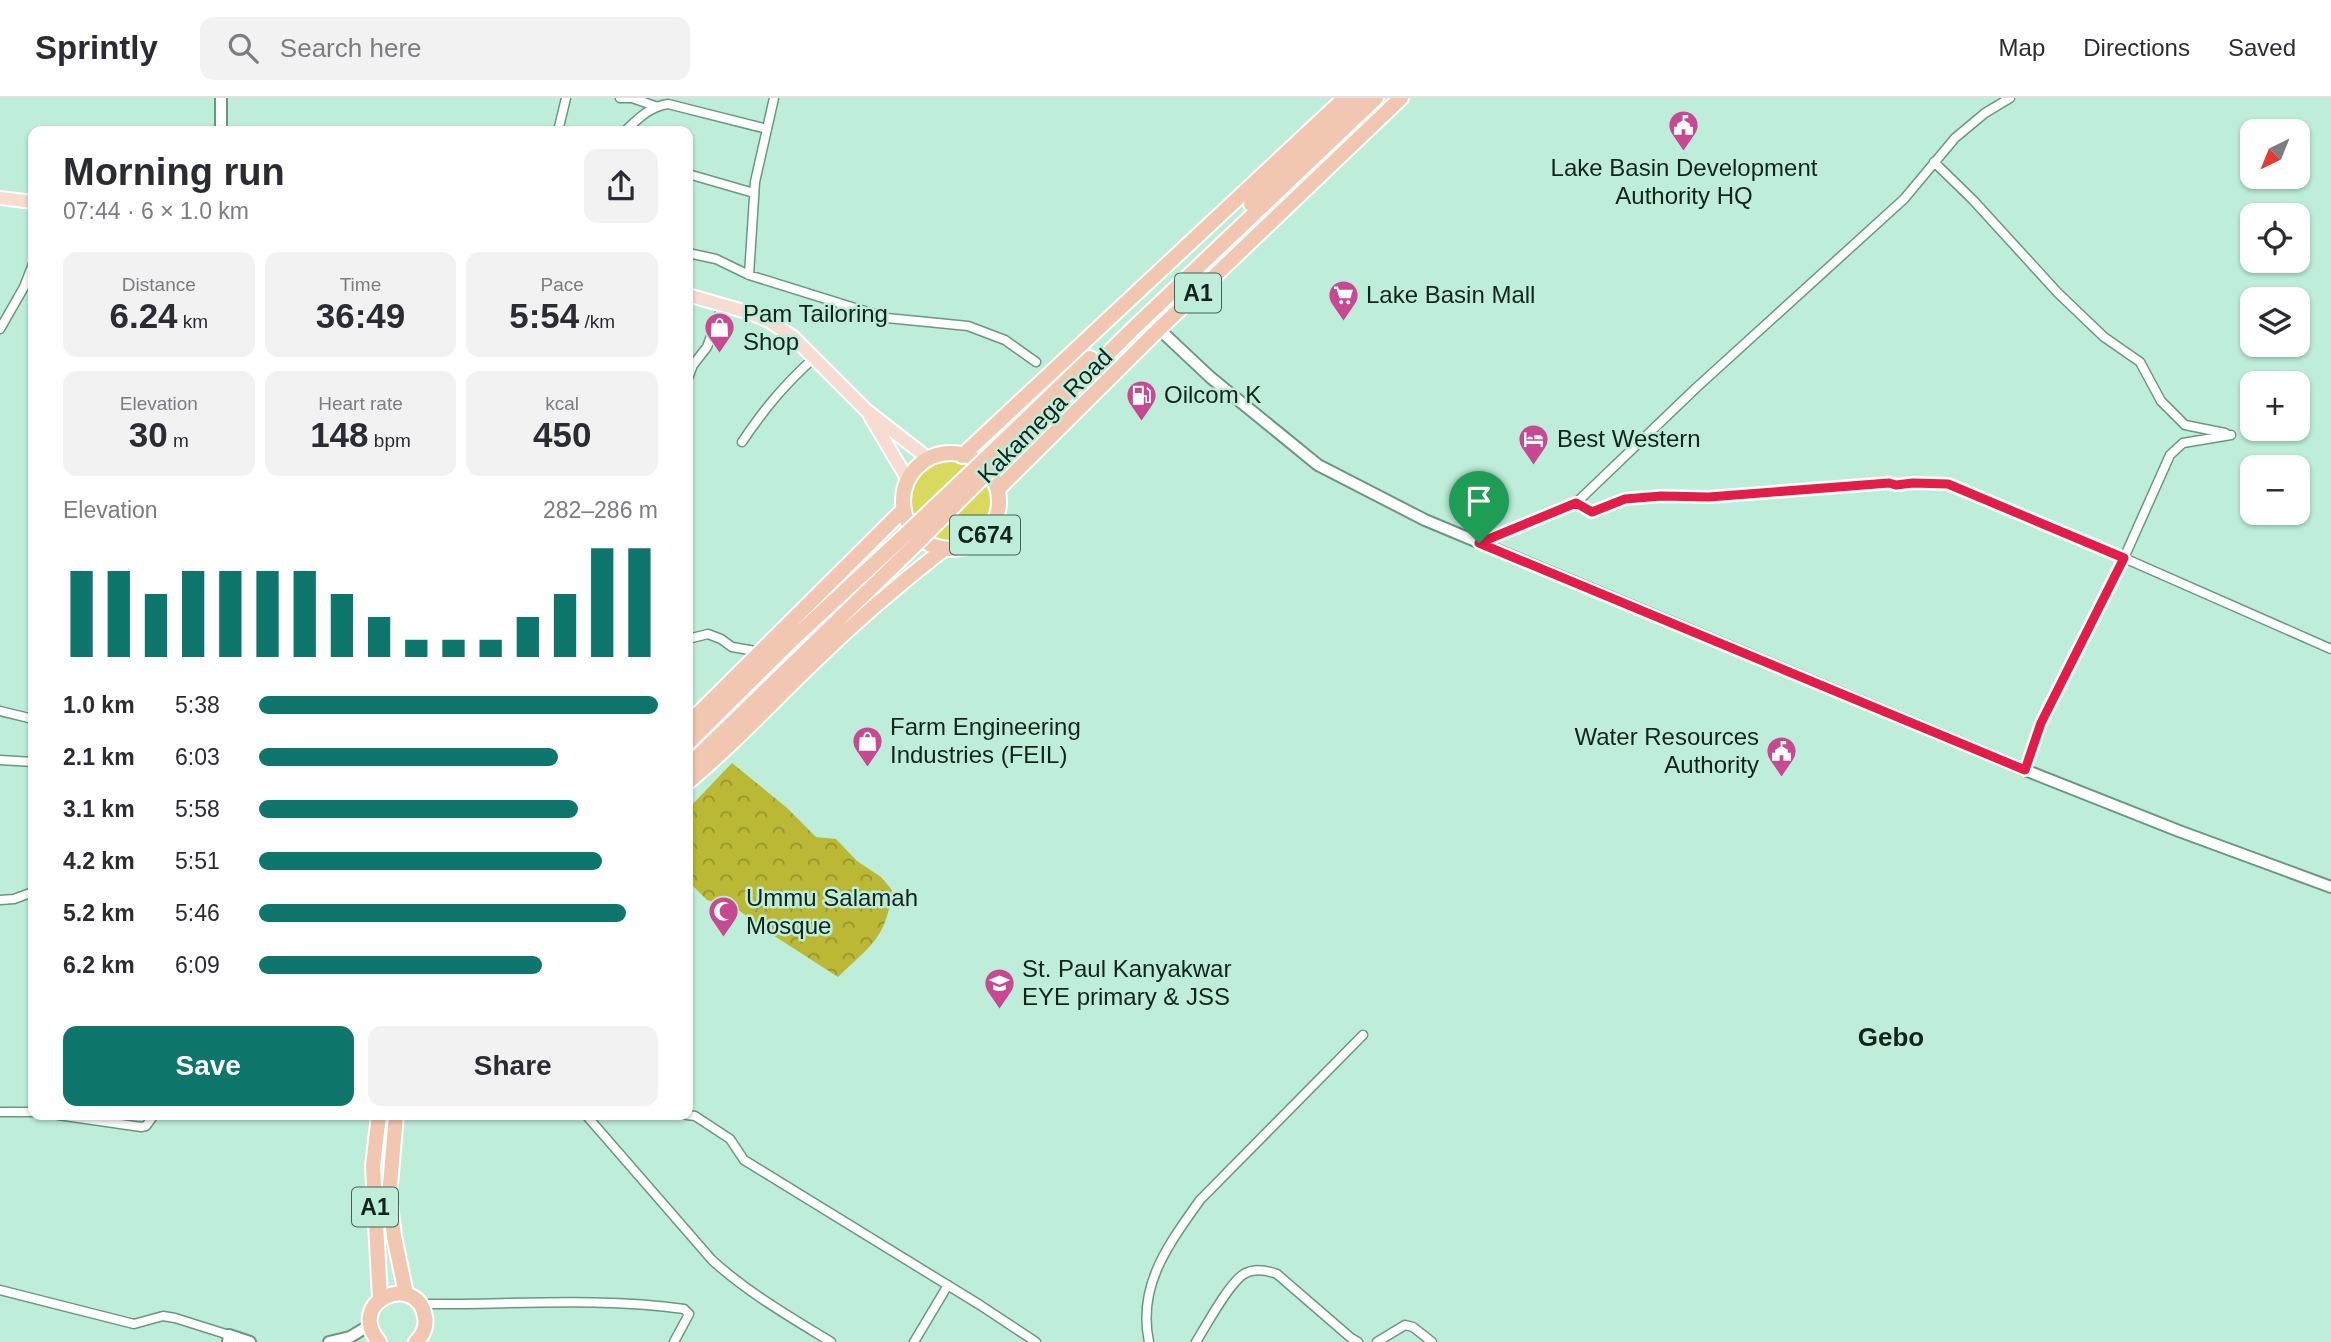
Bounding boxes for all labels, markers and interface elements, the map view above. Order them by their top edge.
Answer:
search box [200,17,690,80]
text: Sprintly [35,29,158,66]
icon: search [224,29,262,67]
text: Search here [280,33,422,63]
text: Map [1999,34,2045,61]
text: Directions [2083,34,2190,61]
text: Saved [2228,34,2296,61]
public building icon: Lake Basin Development Authority HQ [1667,109,1701,153]
north arrow [2240,119,2310,189]
map controls [2240,119,2310,525]
button: share [584,149,658,223]
text: Morning run [63,151,285,193]
place label: Lake Basin Development Authority HQ [1551,154,1818,209]
text: 07:44 · 6 × 1.0 km [63,198,249,224]
button: locate [2240,203,2310,273]
text: Distance [122,274,196,295]
text: Time [340,274,381,295]
text: Pace [541,274,584,295]
road number: A1 [1175,274,1221,312]
supermarket icon: Lake Basin Mall [1326,278,1360,322]
place label: Lake Basin Mall [1366,281,1535,308]
button: layers [2240,287,2310,357]
text: 6.24 [109,296,178,335]
text: 36:49 [316,296,405,335]
text: 5:54 [509,296,579,335]
place label: Pam Tailoring Shop [743,300,888,355]
text: km [178,311,208,332]
text: /km [579,311,615,332]
shop icon: Pam Tailoring Shop [703,311,737,355]
street label: Kakamega Road [972,343,1117,488]
button: + [2240,371,2310,441]
fuel station icon: Oilcom K [1124,378,1158,422]
place label: Oilcom K [1164,381,1261,408]
text: Elevation [120,393,198,414]
text: Heart rate [318,393,403,414]
text: kcal [545,393,579,414]
text: 30 [129,415,168,454]
text: 148 [310,415,369,454]
text: 450 [533,415,591,454]
hotel icon: Best Western [1517,422,1551,466]
place label: Best Western [1557,425,1701,452]
text: m [168,430,189,451]
text: bpm [369,430,411,451]
button: − [2240,455,2310,525]
pin [1449,471,1509,543]
icon: arrive [1460,482,1498,520]
text: Elevation [63,497,158,523]
text: 282–286 m [543,497,658,523]
road number: C674 [950,516,1020,555]
text: 1.0 km [63,692,135,718]
text: 5:38 [175,692,220,718]
place label: Farm Engineering Industries (FEIL) [890,713,1081,768]
place label: Water Resources Authority [1575,723,1759,778]
shop icon: Farm Engineering Industries (FEIL) [850,724,884,768]
public building icon: Water Resources Authority [1765,734,1799,778]
text: 2.1 km [63,744,135,770]
text: 6:03 [175,744,220,770]
text: 3.1 km [63,796,135,822]
text: 5:58 [175,796,220,822]
text: 4.2 km [63,848,135,874]
text: 5:51 [175,848,220,874]
place label: Ummu Salamah Mosque [746,884,918,939]
mosque icon: Ummu Salamah Mosque [706,895,740,939]
text: 5.2 km [63,900,135,926]
text: 5:46 [175,900,220,926]
text: 6.2 km [63,952,135,978]
text: 6:09 [175,952,220,978]
place label: St. Paul Kanyakwar EYE primary & JSS [1022,955,1231,1010]
school or university icon: St. Paul Kanyakwar EYE primary & JSS [982,966,1016,1010]
district label: Gebo [1858,1022,1924,1052]
button: Save [63,1026,354,1106]
button: Share [368,1026,658,1106]
road number: A1 [352,1188,398,1226]

